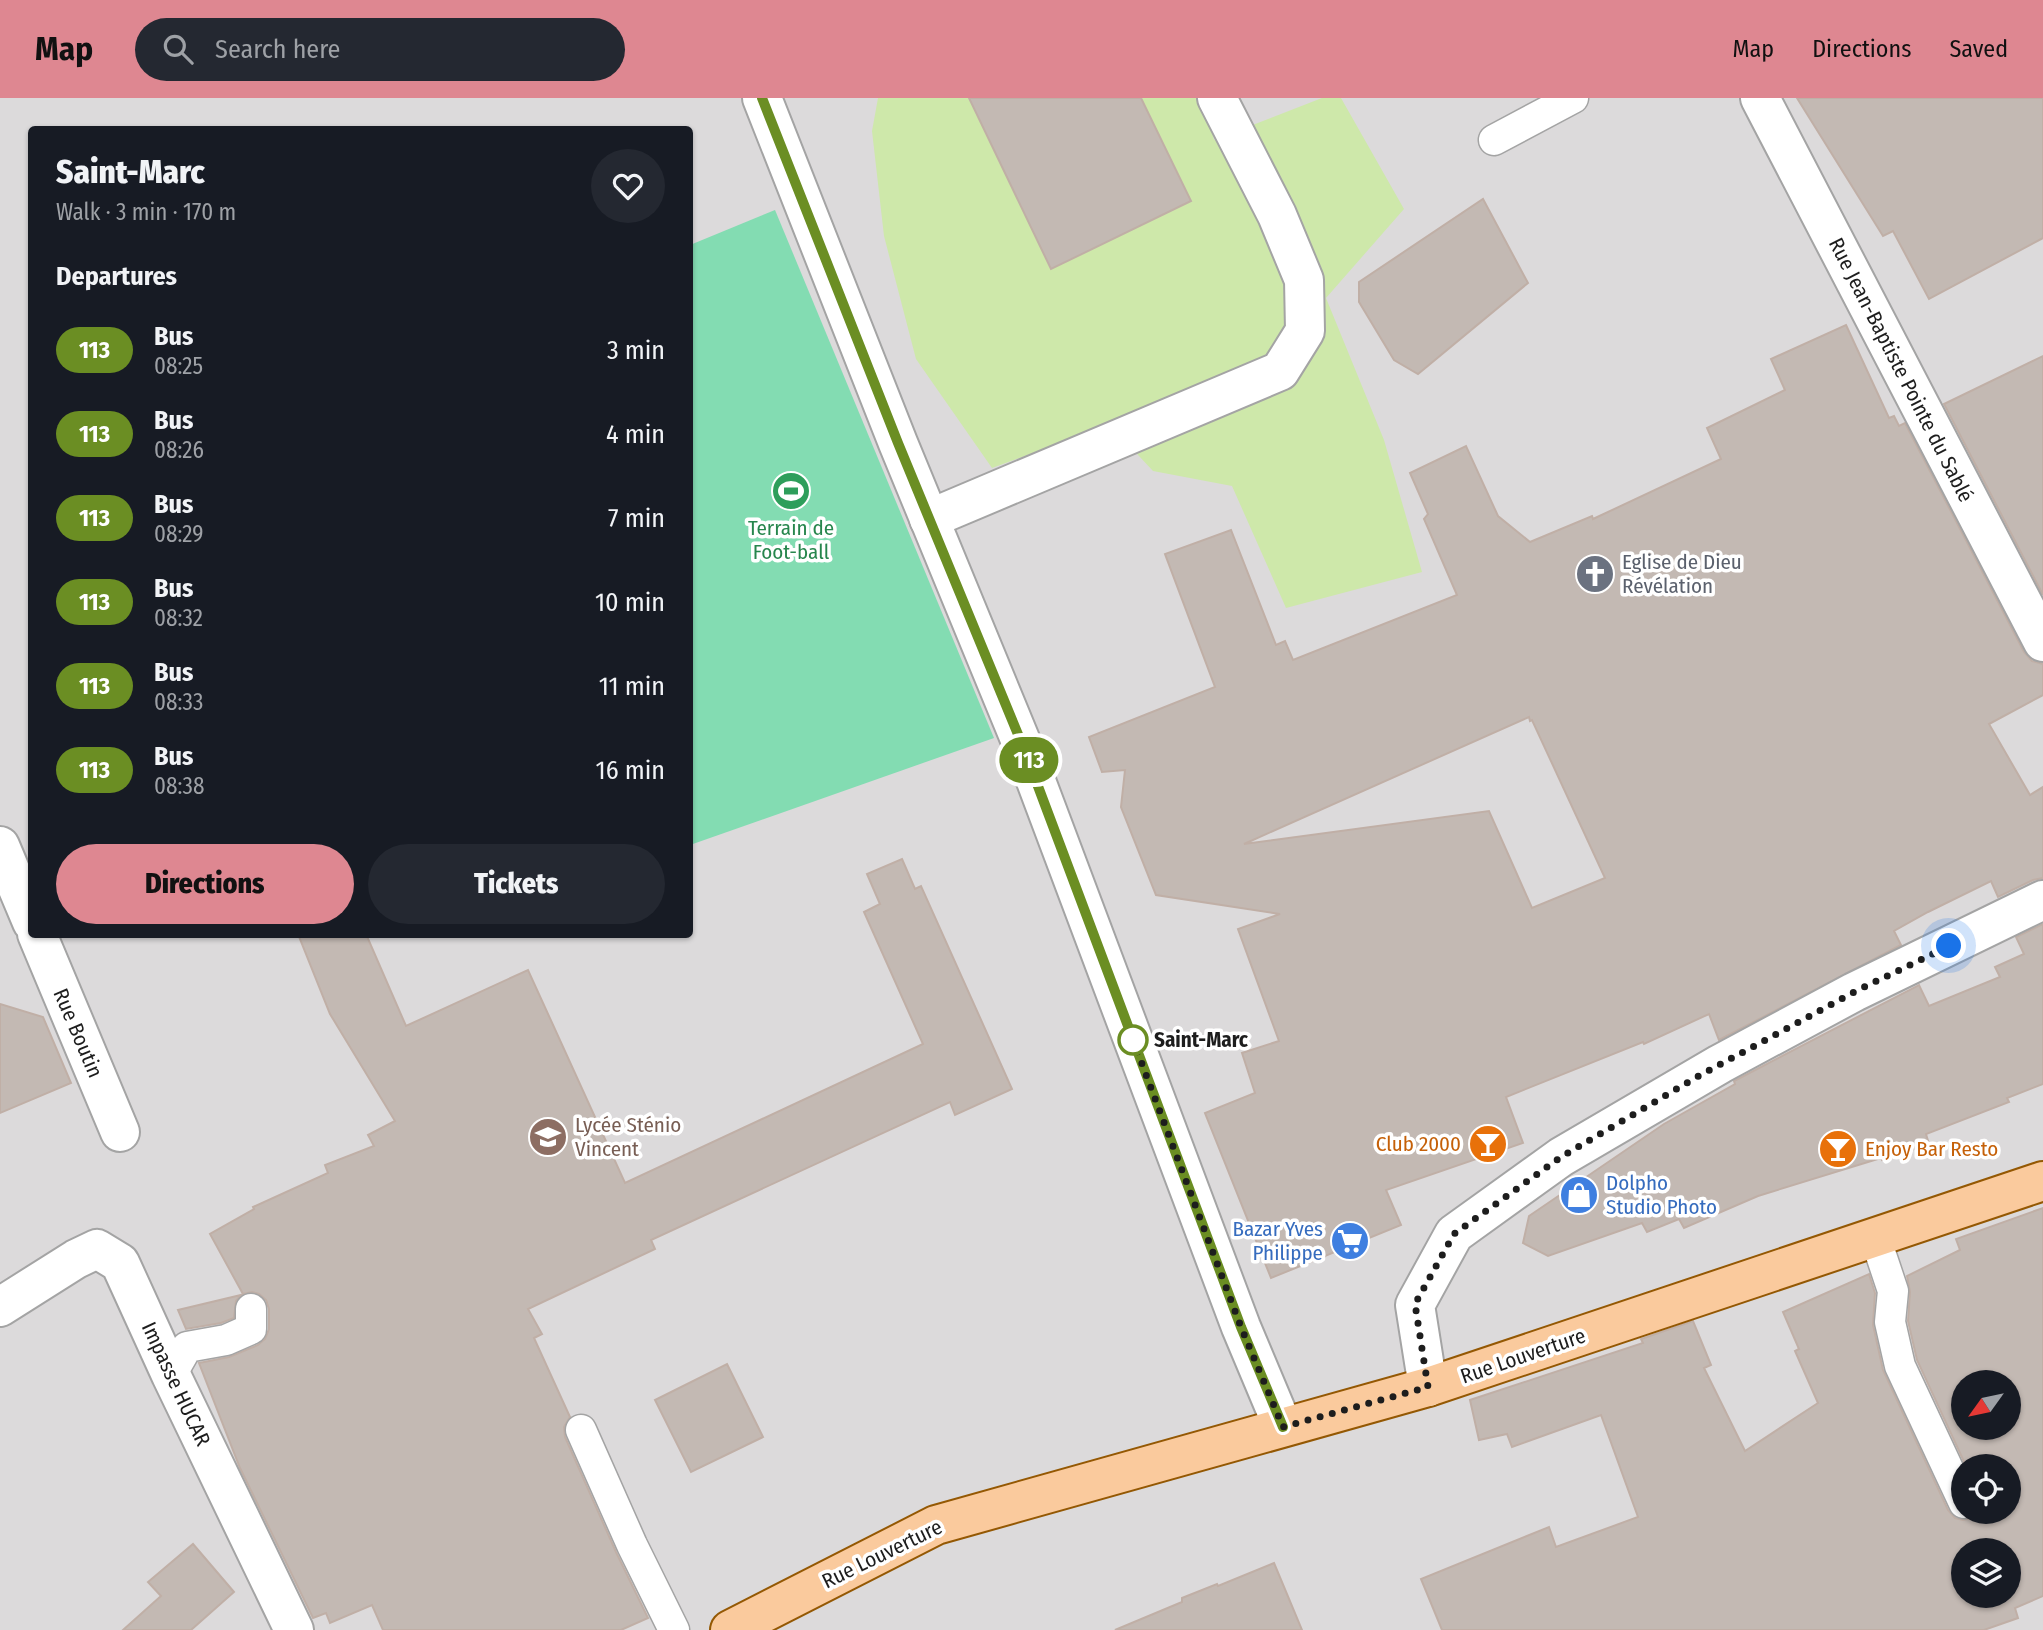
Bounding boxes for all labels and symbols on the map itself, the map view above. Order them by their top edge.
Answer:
street label: Rue Jean-Baptiste Pointe du Sablé [1823,233,1979,507]
sports icon: Terrain de Foot-ball [770,470,812,512]
place label: Terrain de Foot-ball [748,515,834,565]
place label: Eglise de Dieu Révélation [1622,549,1742,599]
church icon: Eglise de Dieu Révélation [1574,553,1616,595]
line badge: 113 [989,737,1069,783]
your location [1931,928,1966,963]
street label: Rue Boutin [48,984,108,1082]
marker: Saint-Marc [1118,1025,1148,1055]
place label: Saint-Marc [1154,1027,1249,1053]
place label: Lycée Sténio Vincent [575,1112,681,1162]
school or university icon: Lycée Sténio Vincent [527,1116,569,1158]
bar icon: Club 2000 [1467,1123,1509,1165]
bar icon: Enjoy Bar Resto [1817,1128,1859,1170]
place label: Club 2000 [1376,1131,1461,1157]
place label: Enjoy Bar Resto [1865,1136,1998,1162]
place label: Dolpho Studio Photo [1606,1170,1717,1220]
shop icon: Dolpho Studio Photo [1558,1174,1600,1216]
place label: Bazar Yves Philippe [1233,1216,1323,1266]
supermarket icon: Bazar Yves Philippe [1329,1220,1371,1262]
street label: Impasse HUCAR [136,1318,216,1451]
street label: Rue Louverture [1457,1322,1589,1390]
north arrow [1951,1370,2021,1440]
street label: Rue Louverture [818,1514,946,1594]

